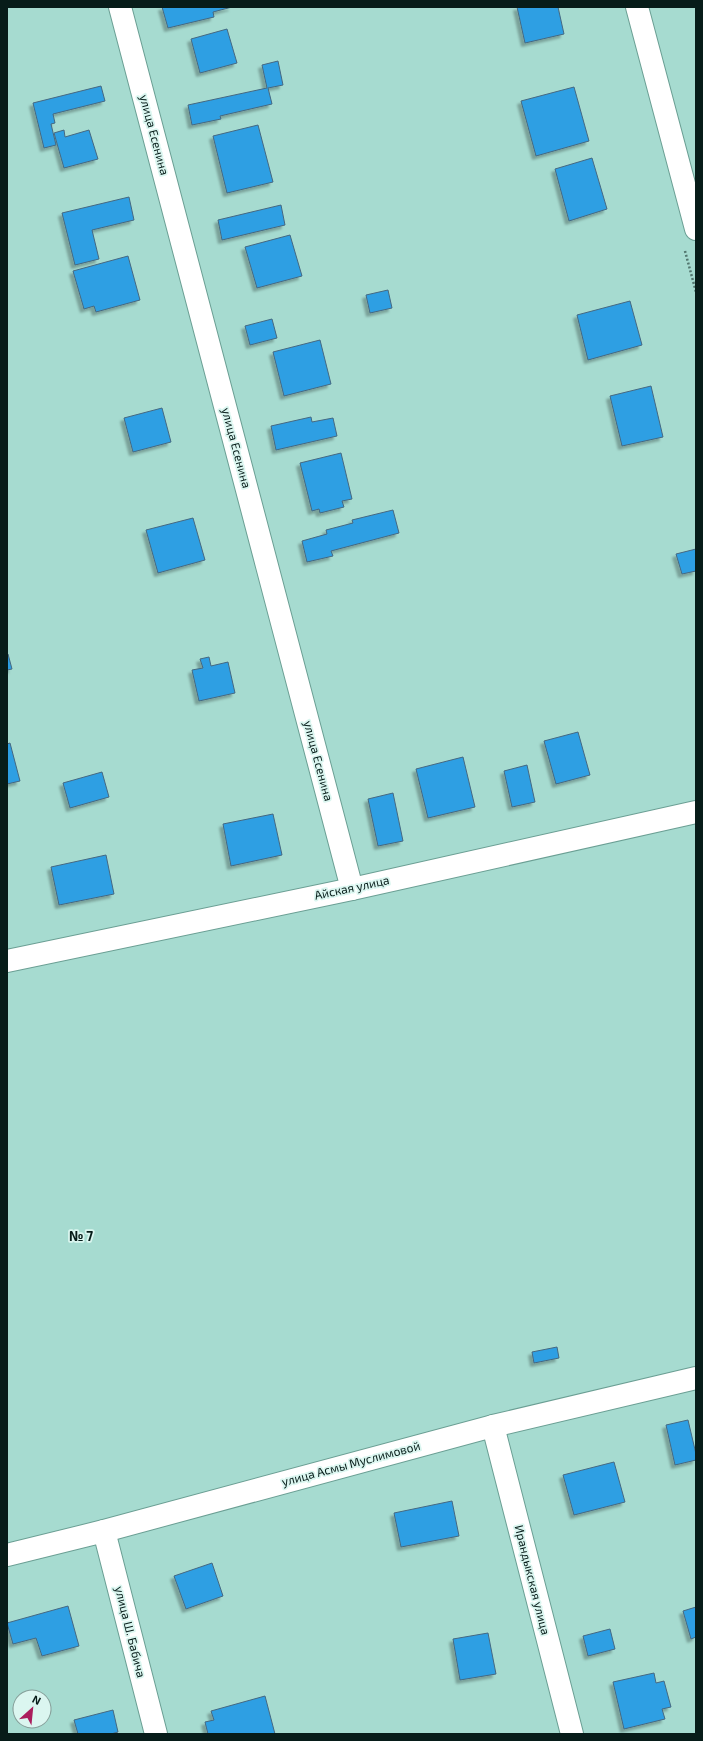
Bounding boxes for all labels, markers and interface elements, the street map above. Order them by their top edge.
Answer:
street label: улица Есенина [137,93,172,177]
street label: улица Есенина [219,406,254,490]
street label: улица Есенина [301,719,336,803]
street label: Айская улица [313,872,391,903]
district label: № 7 [69,1228,93,1244]
street label: улица Асмы Муслимовой [280,1438,422,1489]
street label: Ирандыкская улица [512,1523,553,1636]
street label: улица Ш. Бабича [112,1585,149,1679]
north arrow [12,1689,52,1729]
text: N [30,1692,43,1707]

